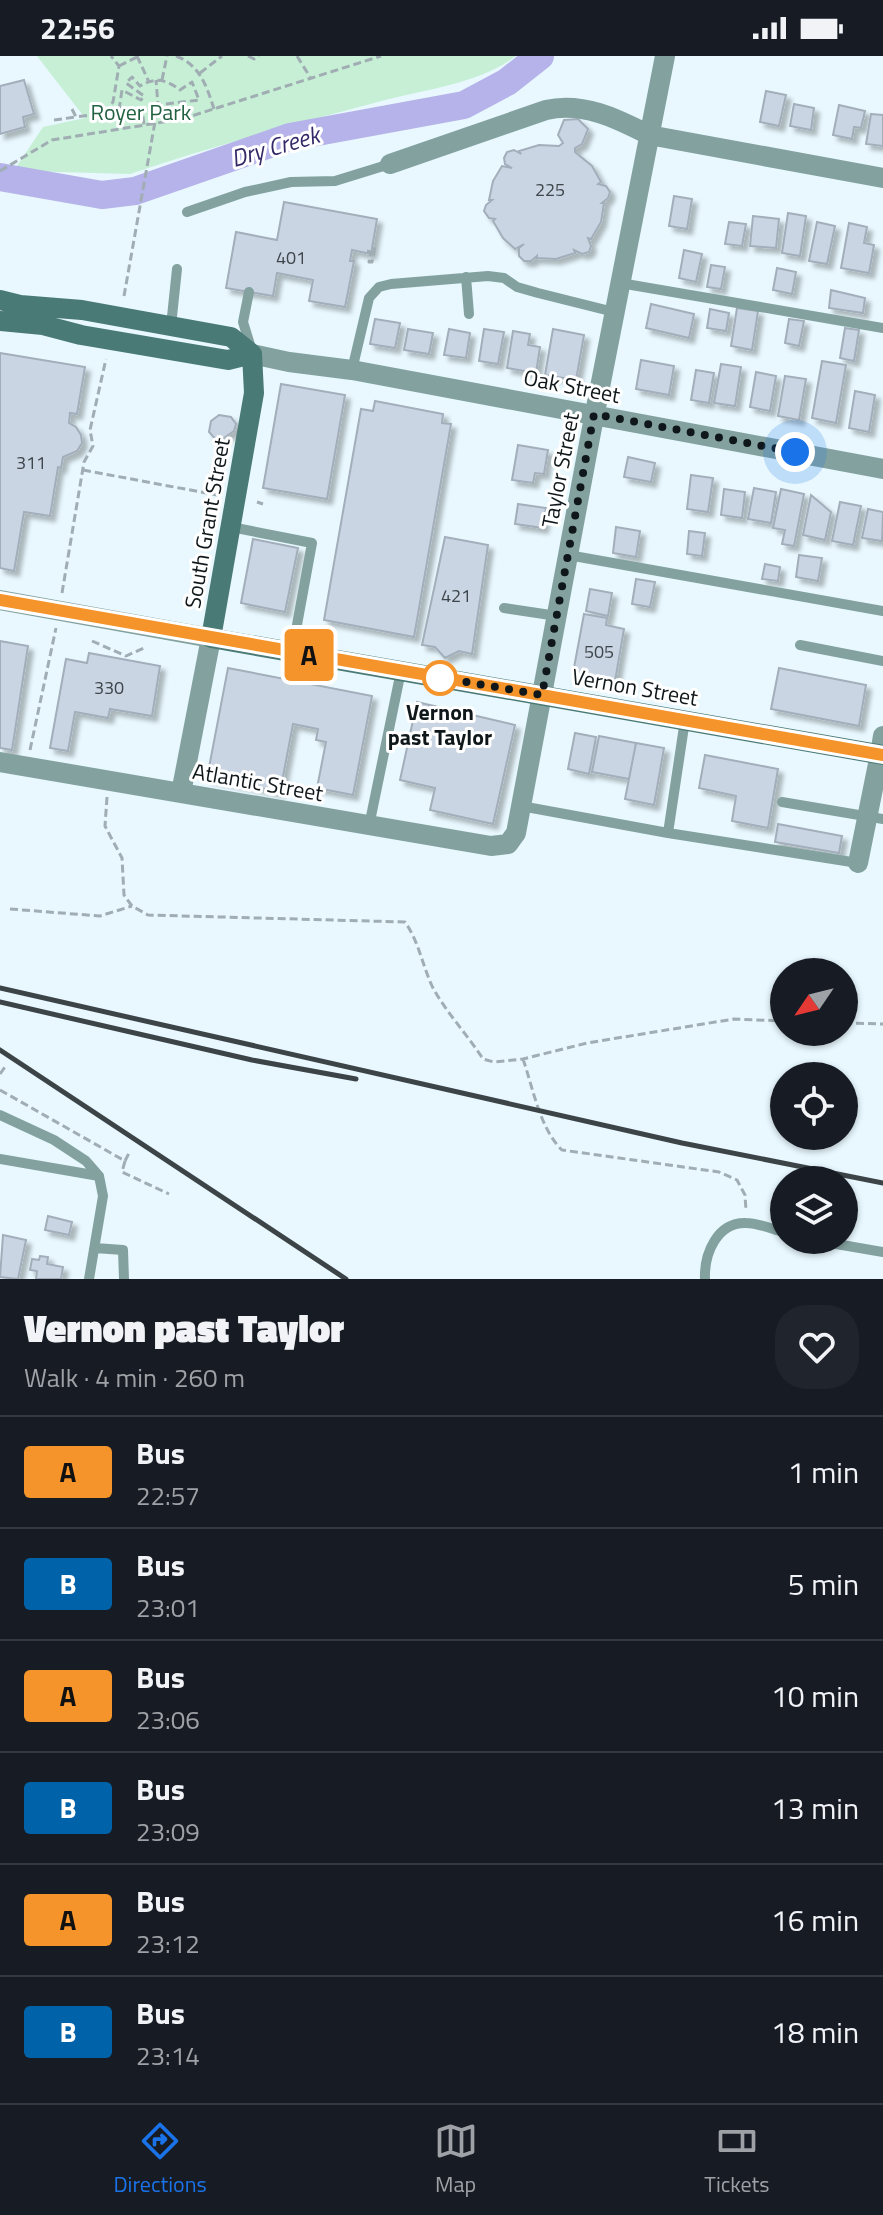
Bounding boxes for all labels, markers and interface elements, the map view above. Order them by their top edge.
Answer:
text: 22:56 [40,5,115,51]
park label: Royer Park [91,95,192,129]
water label: Dry Creek [227,115,327,176]
house number: 225 [535,176,565,203]
house number: 401 [276,244,306,271]
street label: Oak Street [521,360,623,412]
street label: Taylor Street [532,409,588,531]
your location [775,432,815,472]
street label: South Grant Street [175,435,239,611]
house number: 311 [16,449,46,476]
house number: 421 [441,582,471,609]
line badge: A [283,629,335,681]
text: A [301,633,317,676]
house number: 505 [584,638,614,665]
street label: Vernon Street [569,659,701,715]
marker: Vernon past Taylor [423,661,457,695]
house number: 330 [94,674,124,701]
place label: Vernon past Taylor [388,695,492,754]
street label: Atlantic Street [190,754,326,810]
north arrow [770,958,858,1046]
map controls [770,958,858,1254]
button: locate [770,1062,858,1150]
button: layers [770,1166,858,1254]
text: Vernon past Taylor [24,1299,344,1357]
button: heart [775,1305,859,1389]
text: Walk · 4 min · 260 m [24,1358,245,1397]
text: Bus [136,1430,185,1476]
text: 1 min [788,1449,859,1495]
text: A [60,1450,76,1493]
text: 22:57 [136,1476,200,1515]
text: Bus [136,1542,185,1588]
text: 5 min [788,1561,859,1607]
text: B [59,1562,77,1605]
text: 23:01 [136,1588,200,1627]
text: Bus [136,1654,185,1700]
text: 10 min [771,1673,859,1719]
text: A [60,1674,76,1717]
text: 23:06 [136,1700,200,1739]
text: Bus [136,1766,185,1812]
text: 13 min [771,1785,859,1831]
text: B [59,1786,77,1829]
text: 23:09 [136,1812,200,1851]
text: Bus [136,1878,185,1924]
text: 16 min [771,1897,859,1943]
text: A [60,1898,76,1941]
text: 23:12 [136,1924,200,1963]
text: Bus [136,1990,185,2036]
text: 18 min [771,2009,859,2055]
text: B [59,2010,77,2053]
text: 23:14 [136,2036,200,2075]
tab: Directions [113,2119,207,2201]
tab: Map [434,2119,478,2201]
tab: Tickets [704,2119,770,2201]

